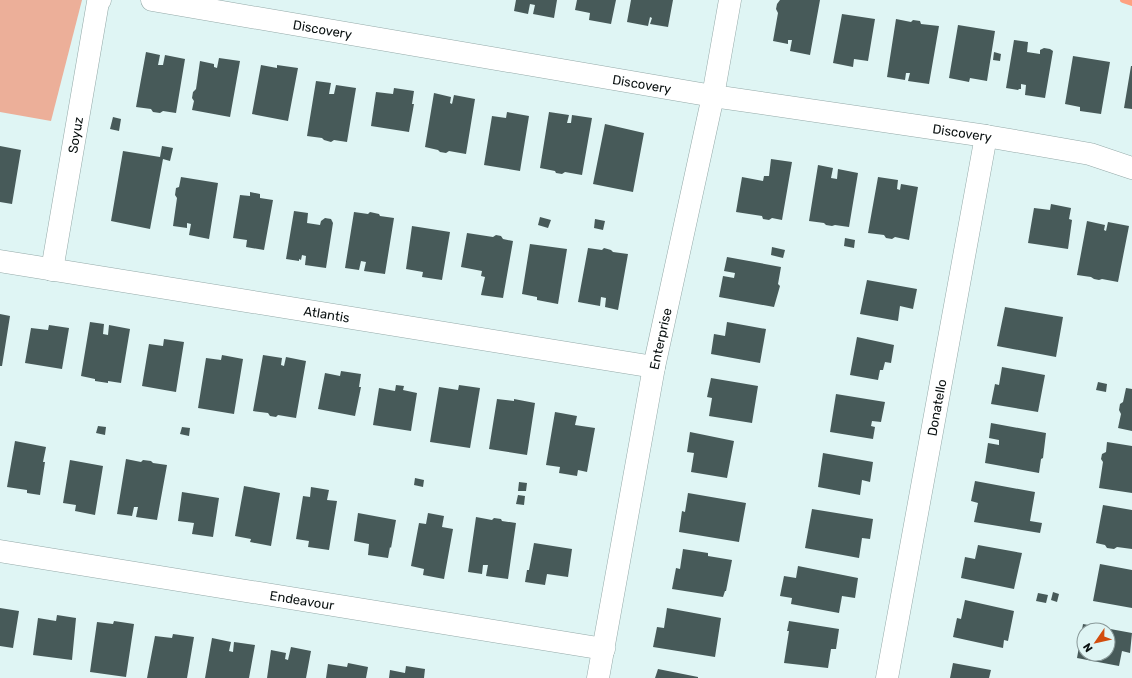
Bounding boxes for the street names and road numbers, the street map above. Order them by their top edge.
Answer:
street label: Discovery [292,17,353,42]
street label: Discovery [611,71,673,96]
street label: Soyuz [65,115,86,154]
street label: Discovery [932,121,993,144]
street label: Atlantis [303,303,351,325]
street label: Enterprise [646,306,674,371]
street label: Donatello [924,378,949,437]
street label: Endeavour [269,587,335,613]

